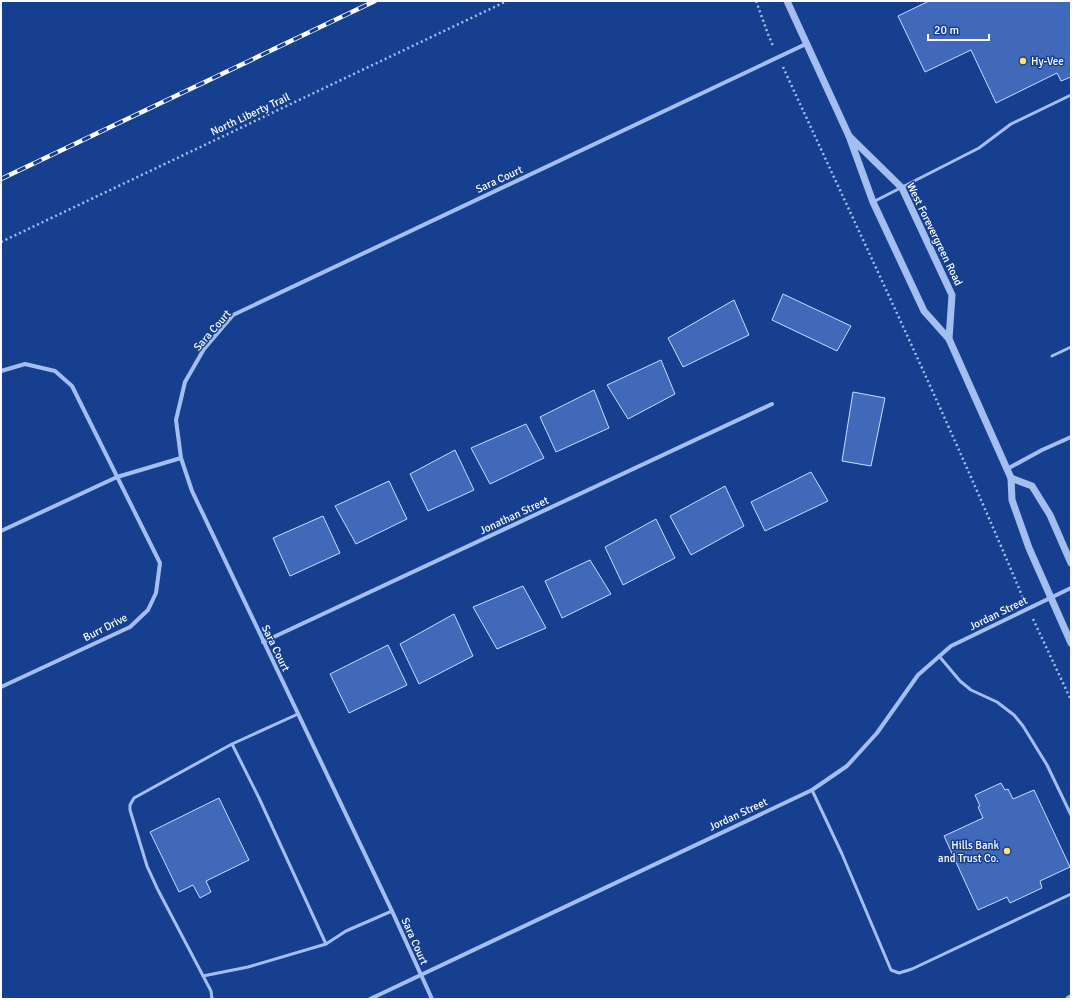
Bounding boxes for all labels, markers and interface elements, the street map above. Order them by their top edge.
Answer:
scale bar [928,16,989,42]
text: 20 m [934,23,959,38]
place label: Hy-Vee [1031,55,1064,68]
marker: Hy-Vee [1018,56,1028,66]
street label: North Liberty Trail [209,90,292,139]
street label: Sara Court [474,163,525,196]
street label: West Forevergreen Road [904,181,965,288]
street label: Sara Court [191,307,234,353]
street label: Jonathan Street [478,494,551,537]
street label: Jordan Street [967,594,1030,633]
street label: Burr Drive [81,611,129,644]
street label: Sara Court [259,623,292,674]
street label: Jordan Street [707,795,770,834]
place label: Hills Bank and Trust Co. [938,839,999,865]
marker: Hills Bank and Trust Co. [1002,846,1012,856]
street label: Sara Court [398,916,431,967]

